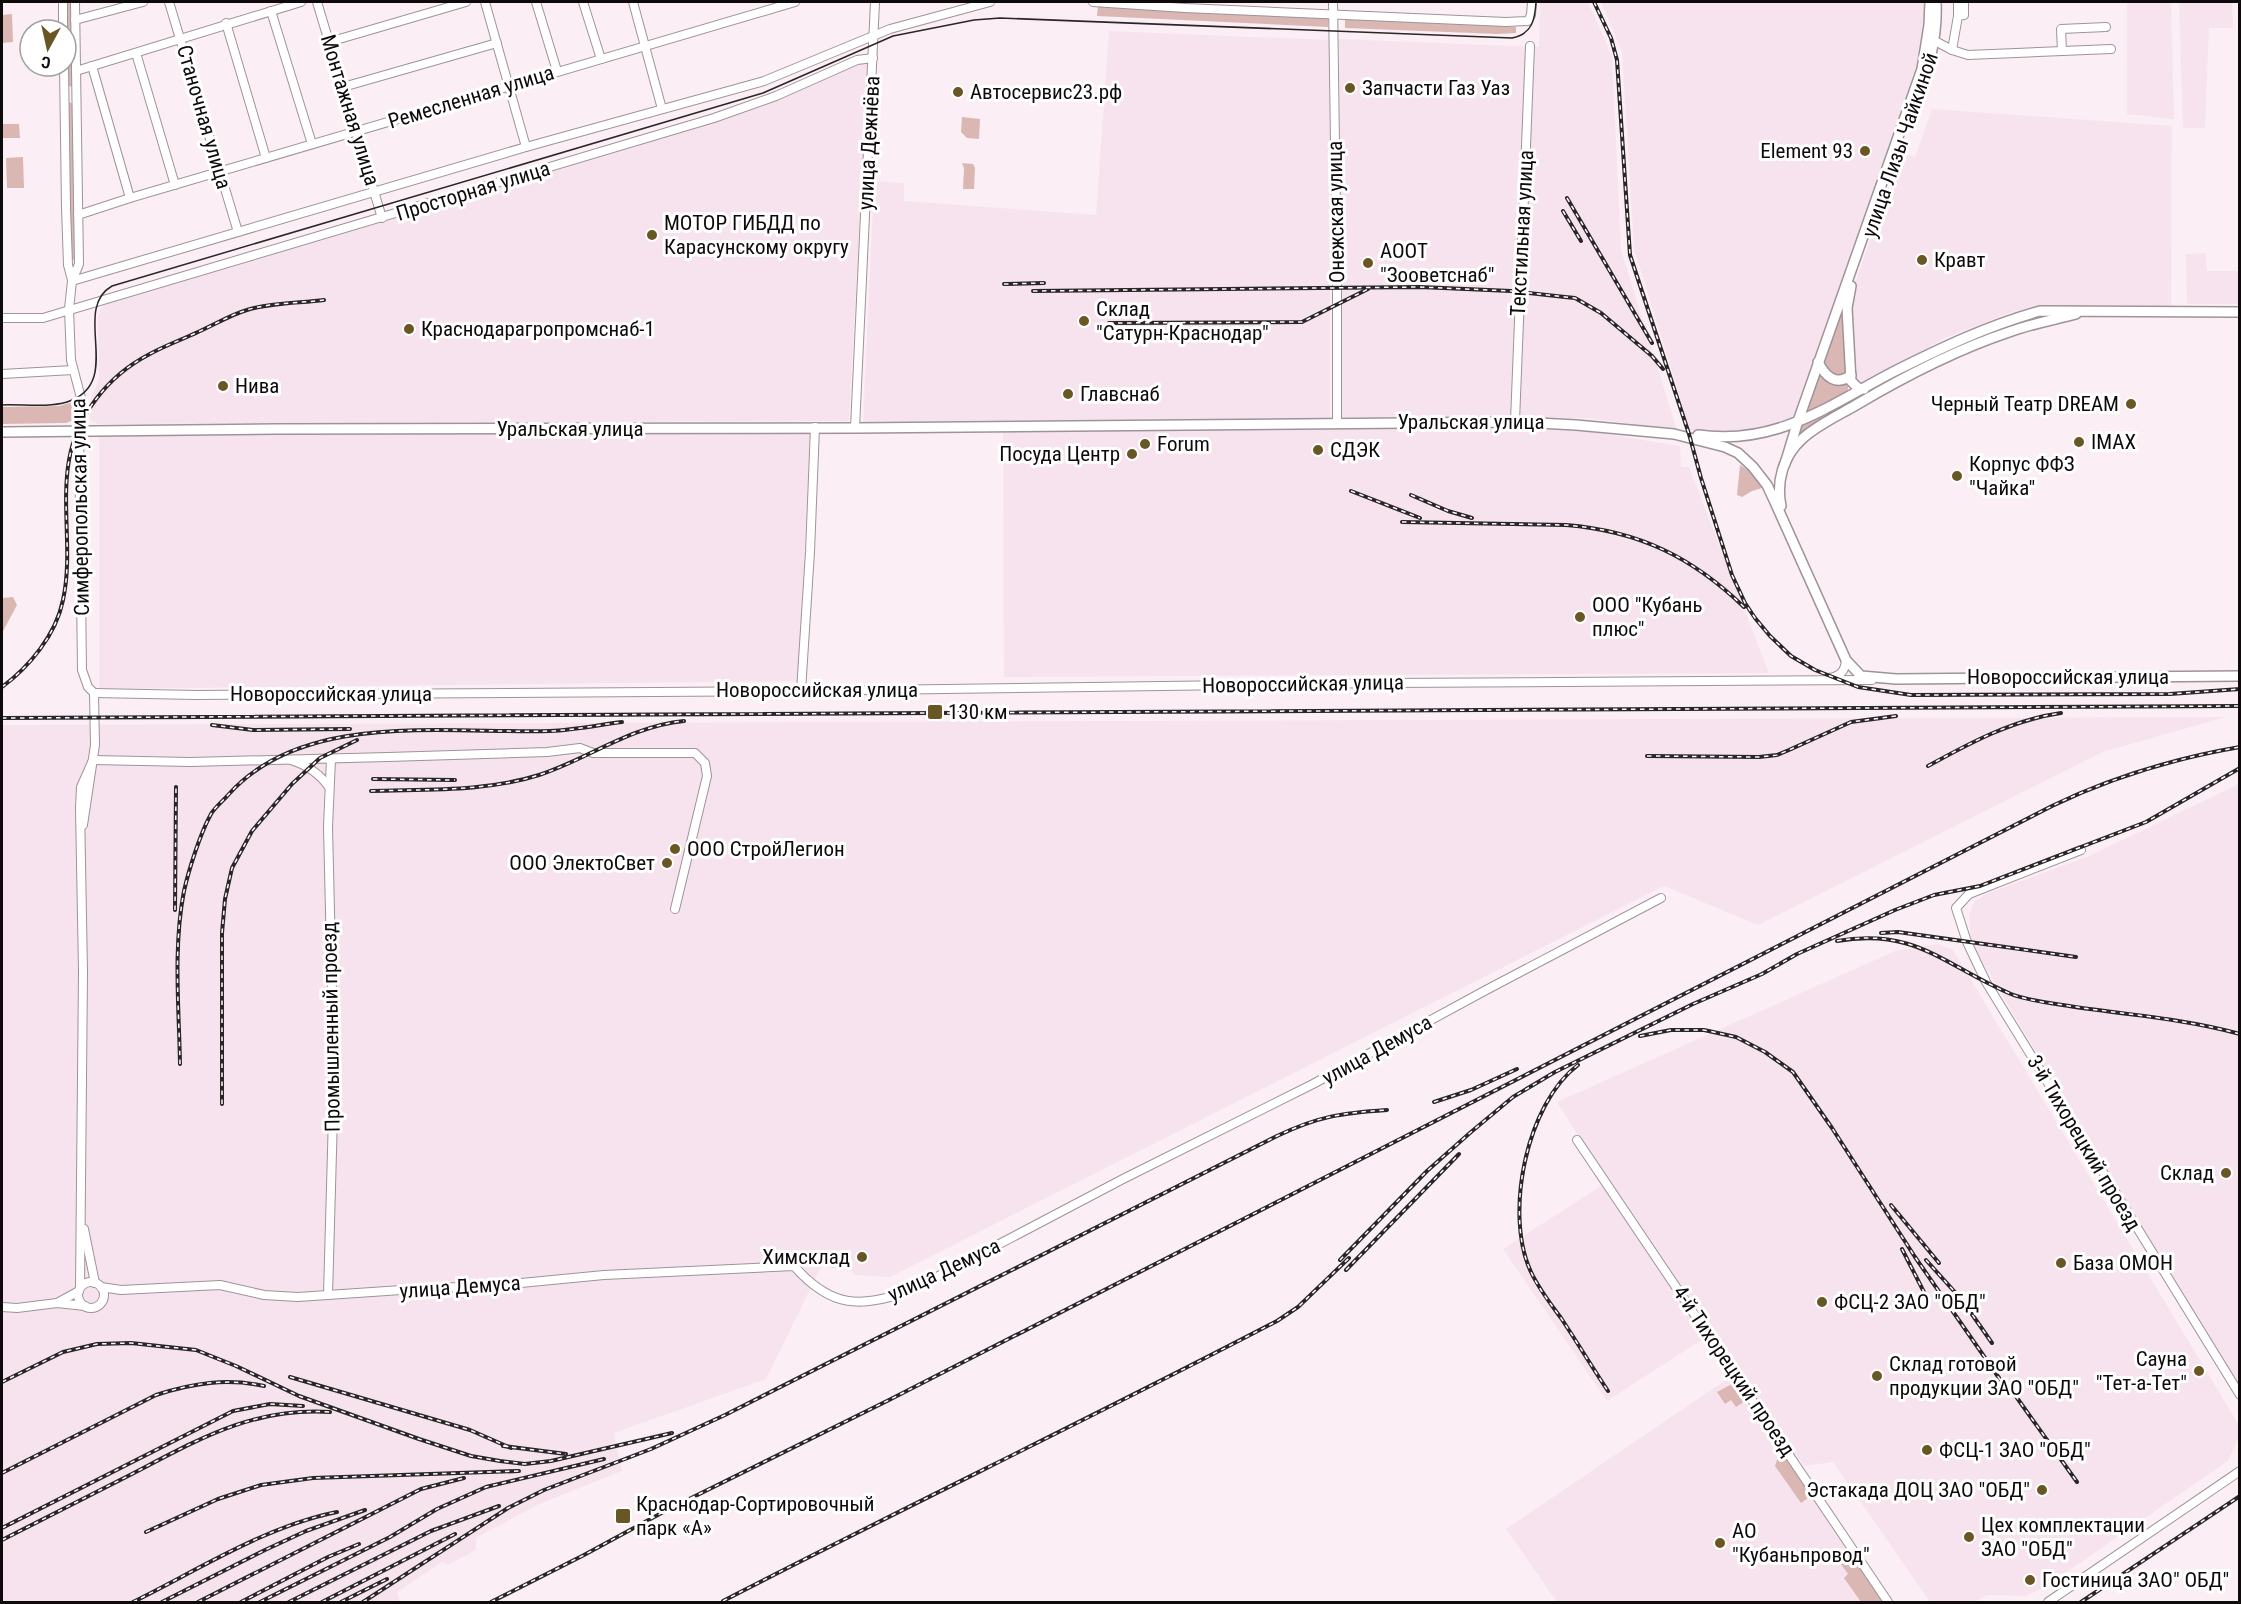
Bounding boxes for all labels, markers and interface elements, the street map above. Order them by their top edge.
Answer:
north arrow [18,18,78,78]
street label: Монтажная улица [316,32,384,188]
street label: Станочная улица [172,42,236,192]
street label: улица Лизы Чайкиной [1857,49,1943,241]
text: С [40,52,52,72]
street label: Ремесленная улица [385,60,557,134]
street label: улица Дежнёва [853,75,885,211]
place label: Запчасти Газ Уаз [1362,76,1510,100]
place label: Автосервис23.рф [970,80,1122,104]
marker: Запчасти Газ Уаз [1343,81,1357,95]
marker: Автосервис23.рф [951,85,965,99]
place label: Element 93 [1760,139,1853,163]
street label: Онежская улица [1323,141,1349,283]
marker: Element 93 [1858,144,1872,158]
street label: Текстильная улица [1506,149,1538,317]
street label: Просторная улица [393,156,553,226]
place label: МОТОР ГИБДД по Карасунскому округу [664,211,849,259]
marker: МОТОР ГИБДД по Карасунскому округу [645,228,659,242]
place label: АООТ "Зооветснаб" [1380,239,1494,287]
place label: Кравт [1934,248,1985,272]
marker: Кравт [1915,253,1929,267]
marker: АООТ "Зооветснаб" [1361,256,1375,270]
place label: Склад "Сатурн-Краснодар" [1096,297,1269,345]
marker: Склад "Сатурн-Краснодар" [1077,314,1091,328]
place label: Краснодарагропромснаб-1 [421,317,655,341]
marker: Краснодарагропромснаб-1 [402,322,416,336]
place label: Нива [235,374,279,398]
marker: Нива [216,379,230,393]
place label: Главснаб [1080,382,1160,406]
marker: Главснаб [1061,387,1075,401]
place label: Черный Театр DREAM [1931,392,2119,416]
marker: Черный Театр DREAM [2124,397,2138,411]
street label: Симферопольская улица [66,398,94,616]
street label: Уральская улица [1397,410,1545,434]
street label: Уральская улица [496,417,644,441]
place label: IMAX [2091,430,2136,454]
place label: Forum [1157,432,1210,456]
marker: IMAX [2072,435,2086,449]
marker: Forum [1138,437,1152,451]
place label: СДЭК [1330,438,1380,462]
place label: Посуда Центр [999,442,1120,466]
marker: СДЭК [1311,443,1325,457]
marker: Посуда Центр [1125,447,1139,461]
place label: Корпус ФФЗ "Чайка" [1969,452,2075,500]
marker: Корпус ФФЗ "Чайка" [1950,469,1964,483]
place label: ООО "Кубань плюс" [1592,593,1703,641]
marker: ООО "Кубань плюс" [1573,610,1587,624]
street label: Новороссийская улица [1967,665,2169,689]
street label: Новороссийская улица [1202,670,1404,698]
street label: Новороссийская улица [716,678,918,702]
street label: Новороссийская улица [230,682,432,706]
place label: 130 км [948,700,1008,724]
marker: 130 км [926,703,944,721]
place label: ООО СтройЛегион [687,837,845,861]
marker: ООО СтройЛегион [668,842,682,856]
place label: ООО ЭлектоСвет [509,851,655,875]
marker: ООО ЭлектоСвет [660,856,674,870]
street label: Промышленный проезд [317,922,345,1132]
street label: улица Демуса [1318,1010,1436,1090]
street label: 3-й Тихорецкий проезд [2022,1051,2146,1235]
place label: Склад [2160,1161,2214,1185]
marker: Склад [2219,1166,2233,1180]
street label: улица Демуса [884,1233,1004,1307]
place label: Химсклад [762,1245,850,1269]
marker: Химсклад [855,1250,869,1264]
place label: База ОМОН [2073,1251,2173,1275]
marker: База ОМОН [2054,1256,2068,1270]
street label: улица Демуса [399,1271,521,1303]
street label: 4-й Тихорецкий проезд [1668,1281,1800,1461]
place label: ФСЦ-2 ЗАО "ОБД" [1834,1290,1986,1314]
marker: ФСЦ-2 ЗАО "ОБД" [1815,1295,1829,1309]
place label: Сауна "Тет-а-Тет" [2096,1347,2187,1395]
place label: Склад готовой продукции ЗАО "ОБД" [1889,1352,2079,1400]
marker: Сауна "Тет-а-Тет" [2192,1364,2206,1378]
marker: Склад готовой продукции ЗАО "ОБД" [1870,1369,1884,1383]
place label: ФСЦ-1 ЗАО "ОБД" [1939,1438,2091,1462]
marker: ФСЦ-1 ЗАО "ОБД" [1920,1443,1934,1457]
place label: Эстакада ДОЦ ЗАО "ОБД" [1807,1478,2030,1502]
marker: Эстакада ДОЦ ЗАО "ОБД" [2035,1483,2049,1497]
place label: Краснодар-Сортировочный парк «А» [636,1492,874,1540]
marker: Краснодар-Сортировочный парк «А» [614,1507,632,1525]
place label: Цех комплектации ЗАО "ОБД" [1981,1513,2145,1561]
place label: АО "Кубаньпровод" [1732,1519,1870,1567]
marker: Цех комплектации ЗАО "ОБД" [1962,1530,1976,1544]
marker: АО "Кубаньпровод" [1713,1536,1727,1550]
place label: Гостиница ЗАО" ОБД" [2042,1568,2229,1592]
marker: Гостиница ЗАО" ОБД" [2023,1573,2037,1587]

